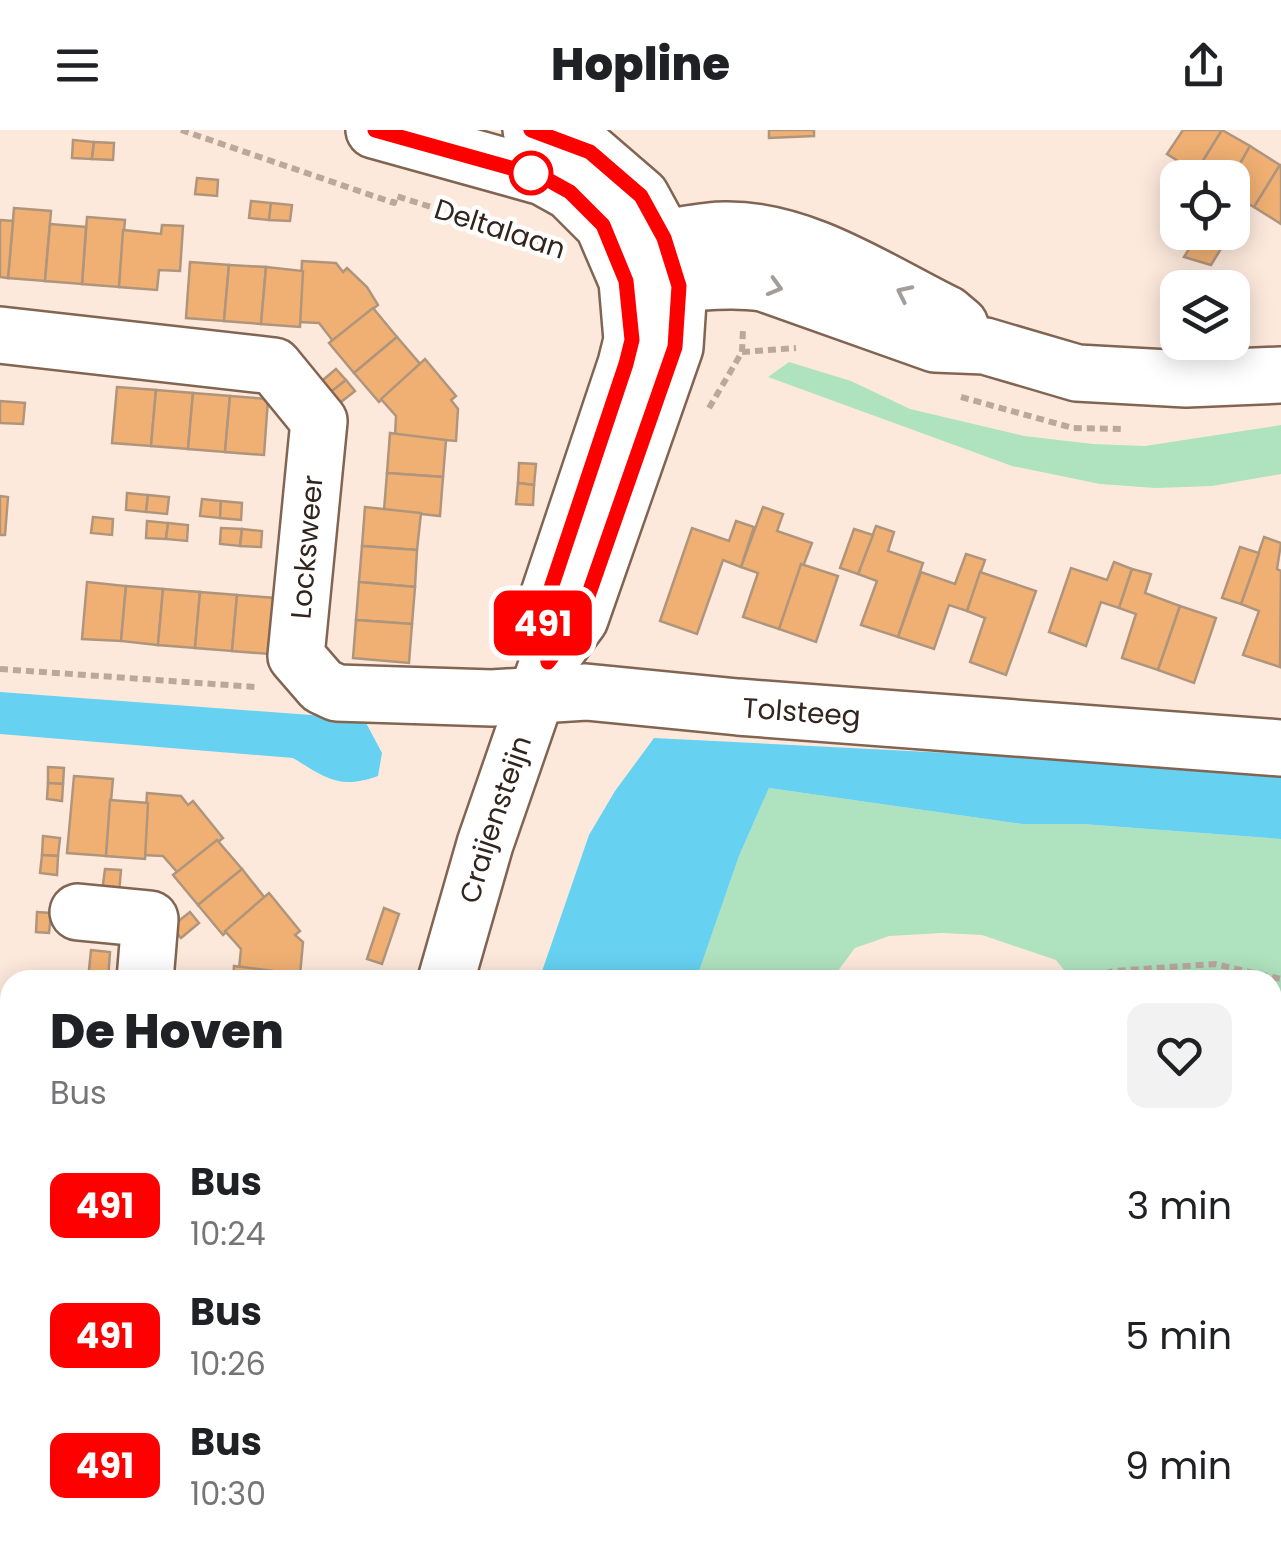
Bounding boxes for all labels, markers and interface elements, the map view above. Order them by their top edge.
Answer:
text: Hopline [551,33,730,96]
icon: menu [50,38,105,93]
icon: share [1176,38,1231,93]
unlabelled marker [510,152,552,194]
map controls [1160,160,1250,360]
button: locate [1160,160,1250,250]
street label: Deltalaan [429,189,571,269]
button: layers [1160,270,1250,360]
one-way arrow [766,275,783,296]
one-way arrow [896,285,914,305]
street label: Locksweer [281,473,333,621]
line badge: 491 [486,590,600,656]
text: 491 [514,599,572,648]
street label: Tolsteeg [741,688,862,736]
street label: Craijensteijn [450,730,541,908]
text: De Hoven [50,998,284,1065]
button: heart [1127,1003,1232,1108]
text: Bus [50,1070,107,1115]
text: Bus [190,1155,262,1208]
text: 3 min [1127,1179,1232,1232]
text: 491 [76,1181,134,1230]
text: 10:24 [190,1211,266,1256]
text: Bus [190,1285,262,1338]
text: 5 min [1125,1309,1232,1362]
text: 491 [76,1311,134,1360]
text: 10:26 [190,1341,266,1386]
text: Bus [190,1415,262,1468]
text: 9 min [1125,1439,1232,1492]
text: 491 [76,1441,134,1490]
text: 10:30 [190,1471,266,1516]

